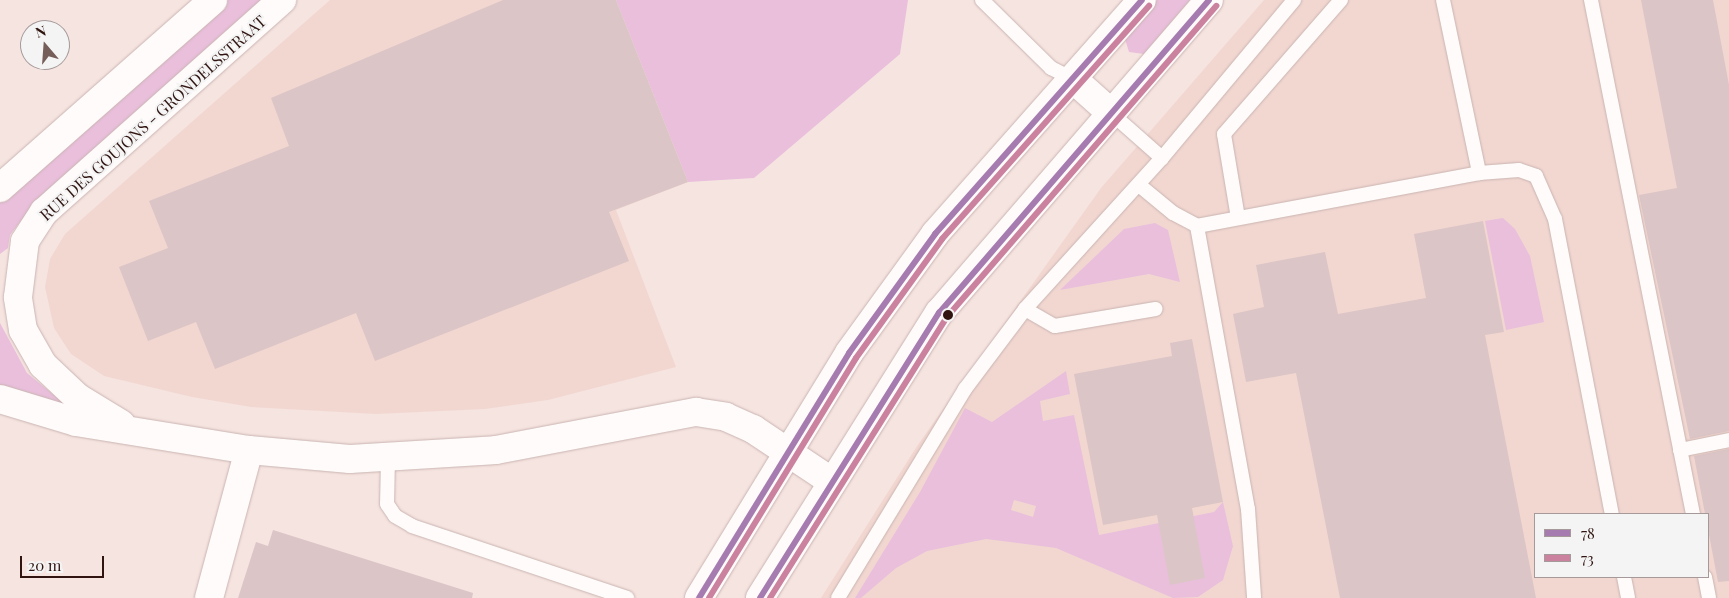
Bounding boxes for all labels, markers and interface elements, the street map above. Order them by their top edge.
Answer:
street label: RUE DES GOUJONS - GRONDELSSTRAAT [36,11,270,225]
north arrow [20,20,70,70]
unlabelled marker [943,310,953,320]
legend [1534,513,1709,578]
text: 78 [1581,523,1595,543]
scale bar [22,546,106,578]
text: 73 [1581,548,1594,568]
text: 20 m [28,555,61,575]

